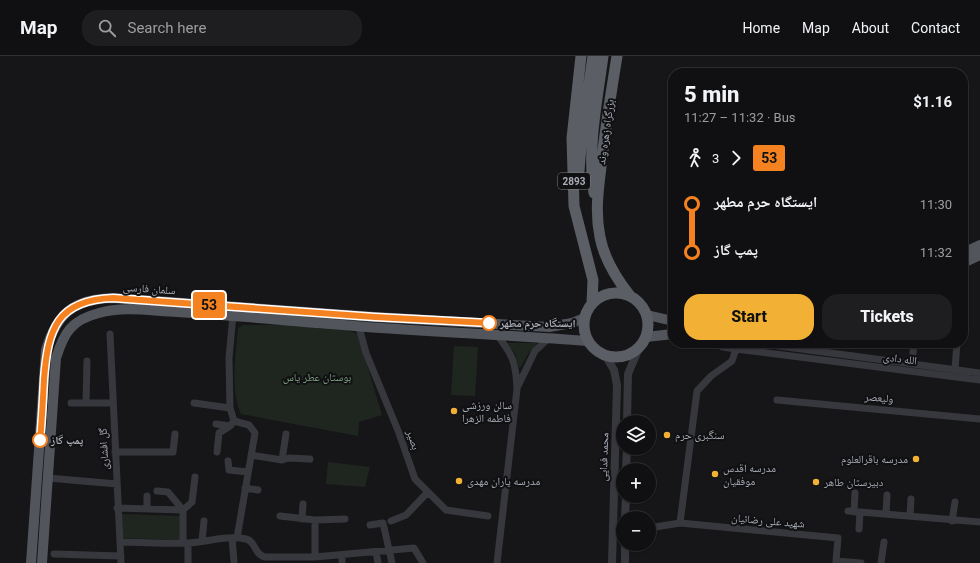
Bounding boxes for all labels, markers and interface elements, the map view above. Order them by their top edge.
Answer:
search box [82,10,362,46]
text: Map [20,16,58,39]
icon: search [96,17,118,39]
text: Search here [128,19,206,37]
text: Home [742,20,780,36]
text: Map [802,20,830,36]
text: About [852,20,889,36]
text: Contact [911,20,960,36]
text: 5 min [684,82,739,107]
text: $1.16 [913,93,952,111]
street label: بزرگراه زهره وند [595,99,617,165]
text: 11:27 – 11:32 · Bus [684,110,796,125]
icon: walk [684,147,706,169]
icon: forward [725,147,747,169]
text: 53 [761,150,777,166]
text: 3 [712,151,719,166]
road number: 2893 [558,173,590,189]
text: ایستگاه حرم مطهر [714,193,817,211]
text: 11:30 [920,197,952,212]
text: پمپ گاز [714,241,758,259]
text: 11:32 [920,245,952,260]
street label: سلمان فارسی [122,281,176,297]
line badge: 53 [191,292,227,318]
button: Start [684,294,814,340]
button: Tickets [822,294,952,340]
text: 53 [201,297,217,313]
marker: ایستگاه حرم مطهر [481,315,497,331]
place label: ایستگاه حرم مطهر [499,317,576,331]
street label: الله دادی [882,350,918,368]
park label: بوستان عطر یاس [283,371,351,384]
street label: ولیعصر [863,390,894,406]
place label: سالن ورزشی فاطمه الزهرا [462,399,512,425]
marker: سالن ورزشی فاطمه الزهرا [449,406,459,416]
map controls [616,415,656,551]
button: layers [616,415,656,455]
street label: گل افشاری [96,427,112,470]
street label: بصیر [403,428,422,452]
place label: سنگبری حرم [675,429,725,442]
marker: سنگبری حرم [662,430,672,440]
marker: پمپ گاز [32,432,48,448]
street label: محمد فدایی [597,432,611,482]
place label: پمپ گاز [50,434,83,447]
place label: مدرسه باقرالعلوم [841,453,908,466]
marker: مدرسه باقرالعلوم [911,454,921,464]
place label: مدرسه اقدس موفقیان [723,462,776,488]
button: + [616,463,656,503]
marker: مدرسه اقدس موفقیان [710,469,720,479]
place label: مدرسه یاران مهدی [467,475,540,488]
marker: مدرسه یاران مهدی [454,476,464,486]
place label: دبیرستان طاهر [823,476,884,489]
marker: دبیرستان طاهر [811,477,821,487]
button: − [616,511,656,551]
street label: شهید علی رضائیان [731,511,805,531]

